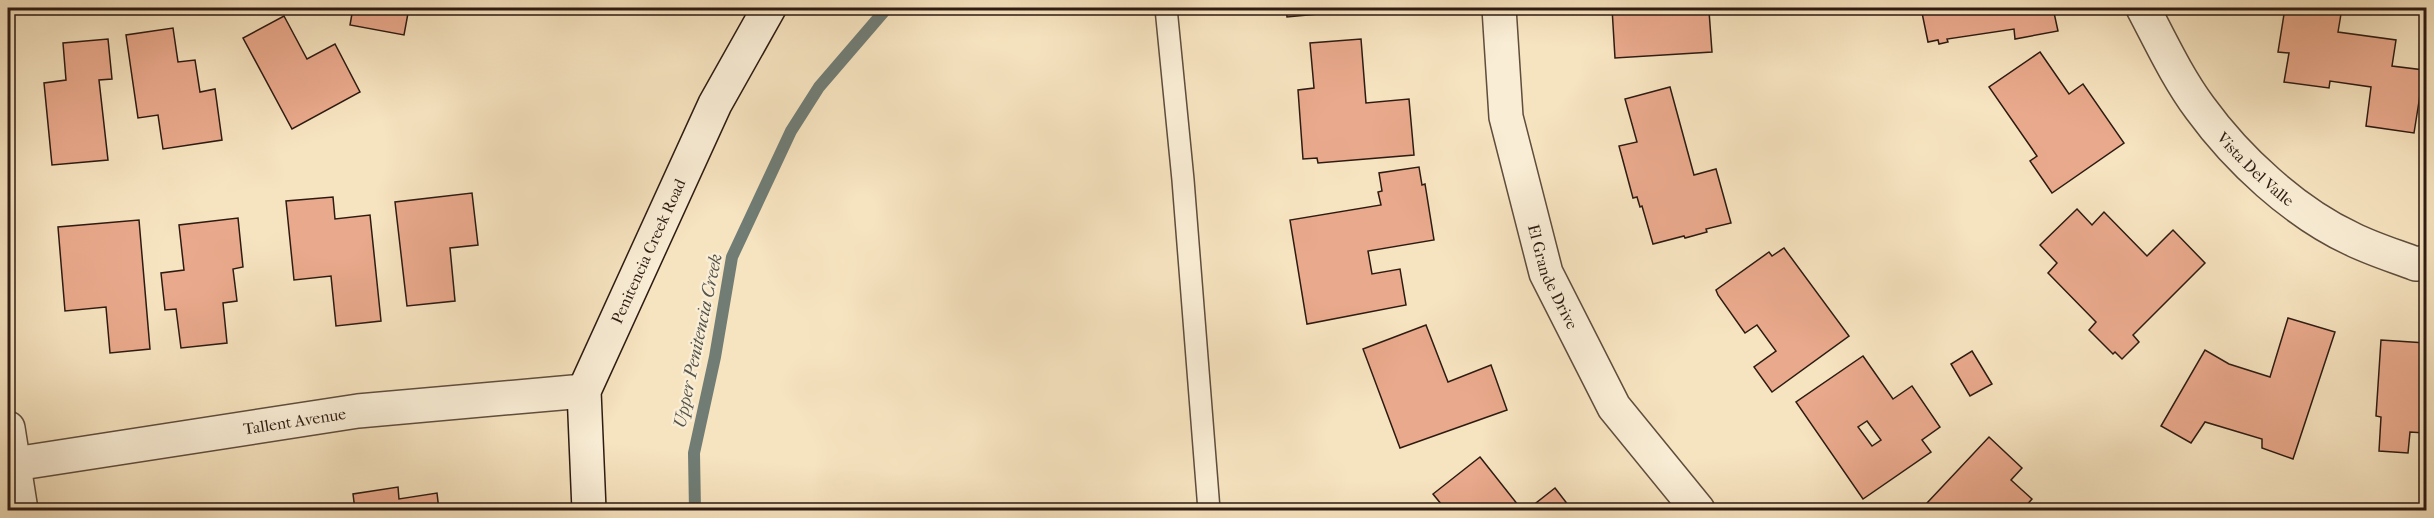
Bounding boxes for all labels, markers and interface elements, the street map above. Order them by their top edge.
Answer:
street label: Vista Del Valle [2213,127,2298,210]
street label: Penitencia Creek Road [607,175,689,326]
street label: El Grande Drive [1524,222,1582,332]
water label: Upper Penitencia Creek [669,252,727,430]
street label: Tallent Avenue [242,403,347,438]

